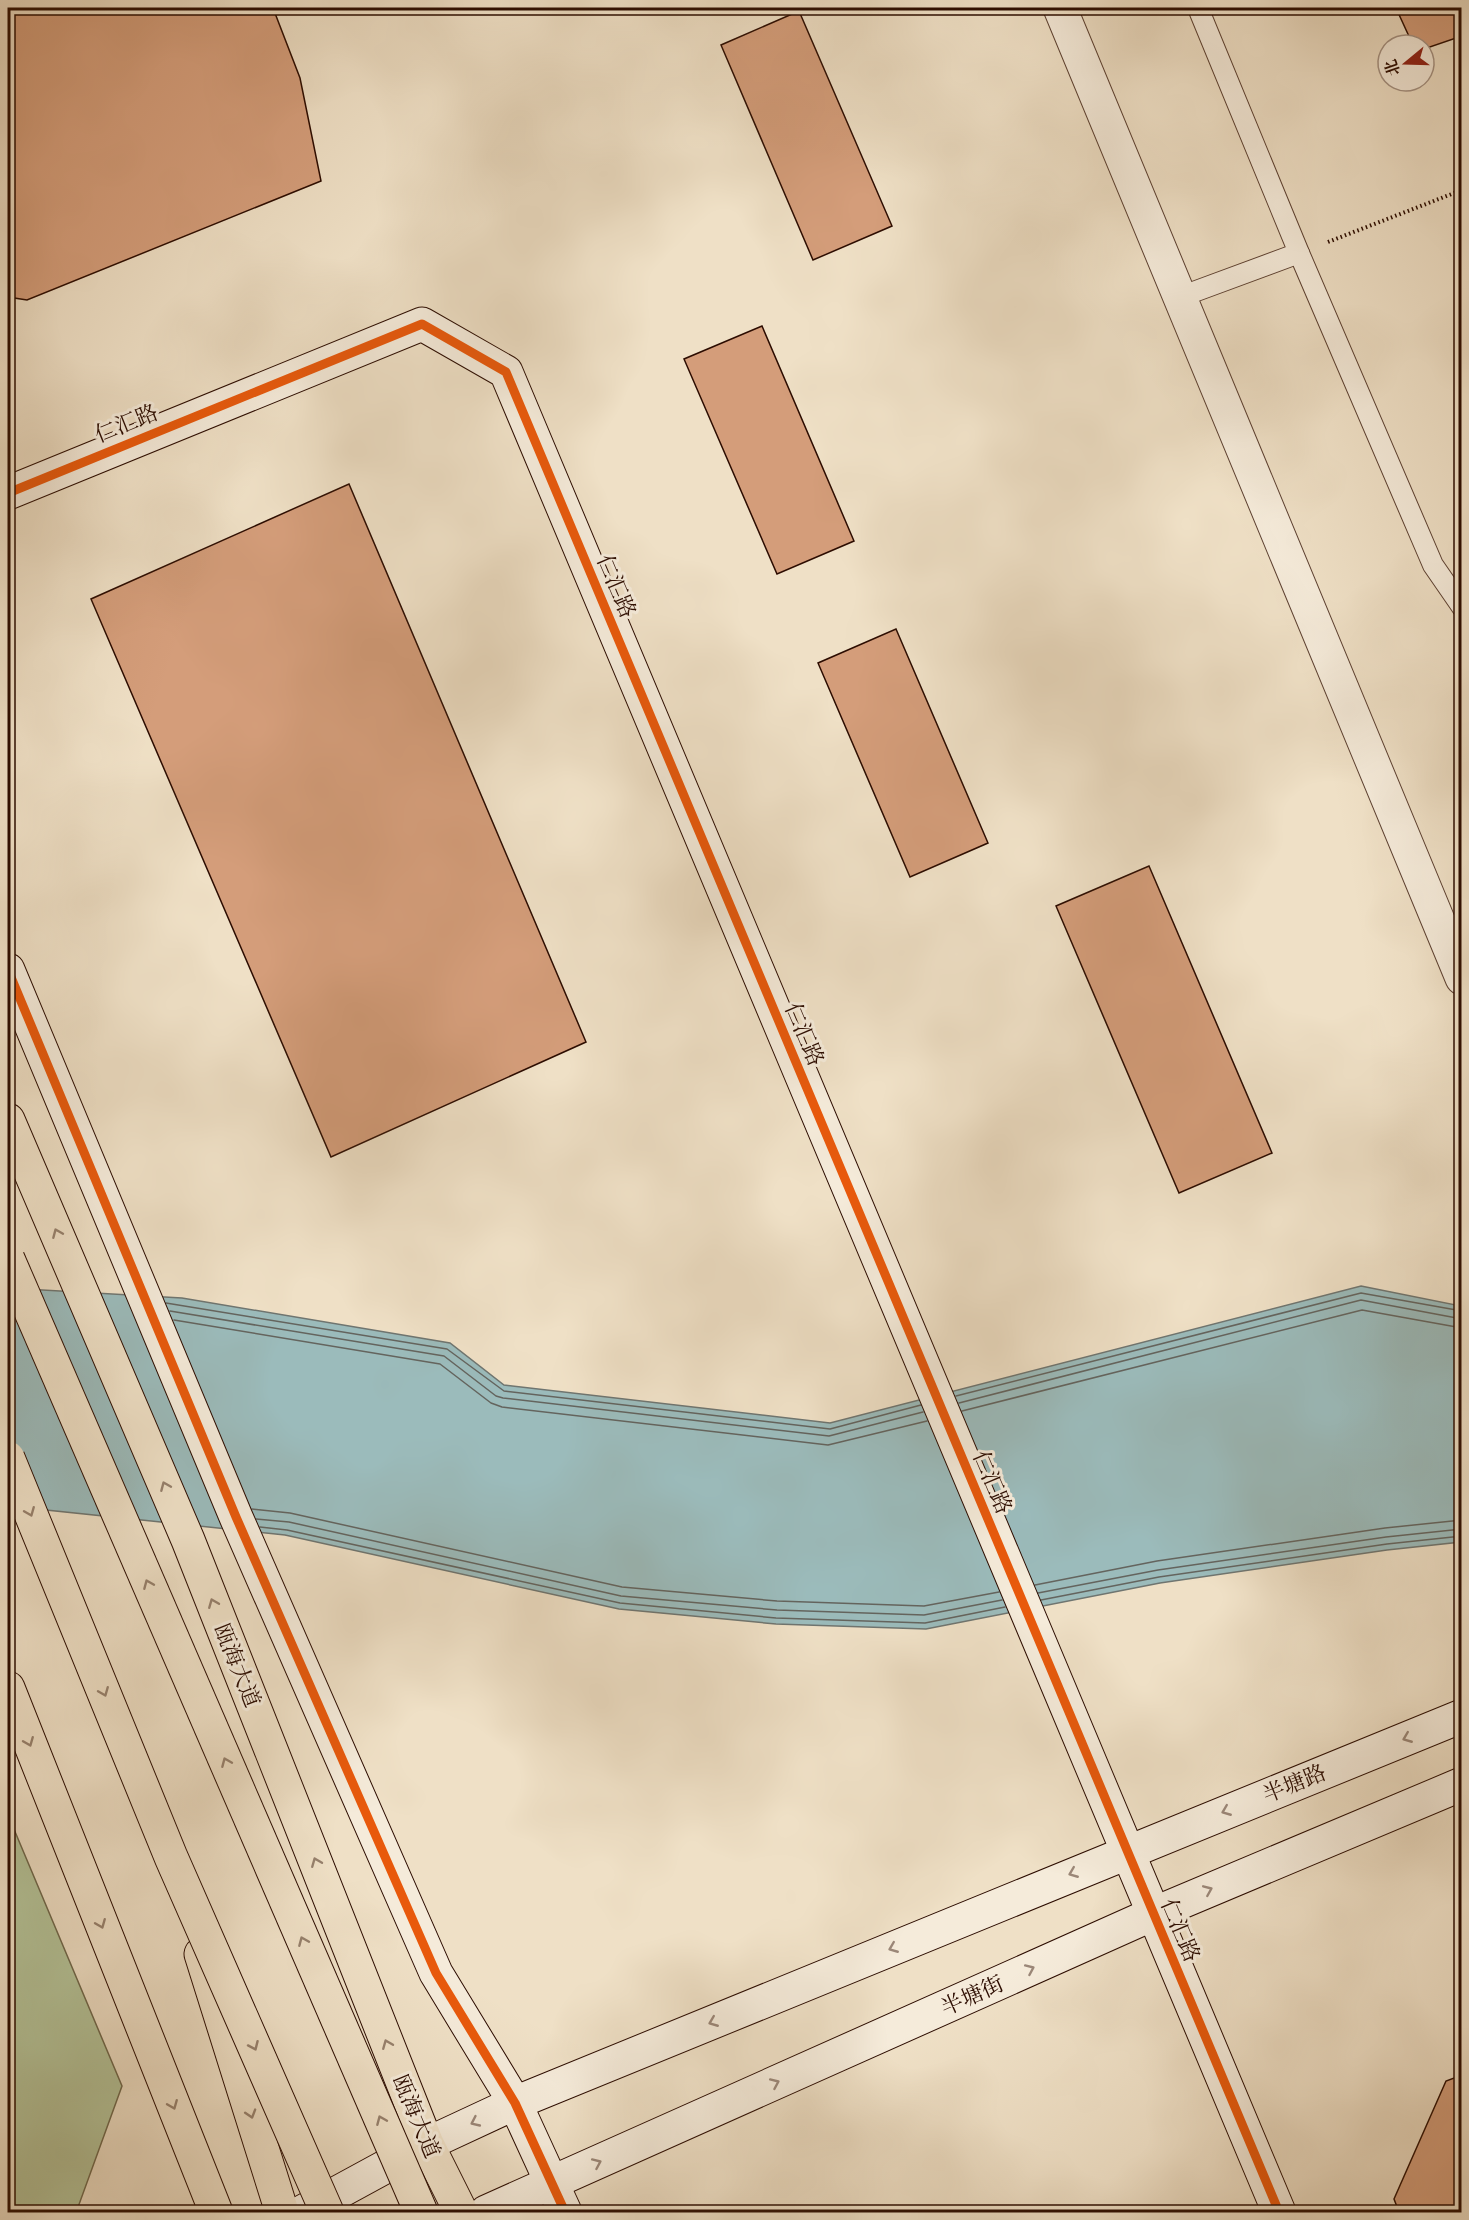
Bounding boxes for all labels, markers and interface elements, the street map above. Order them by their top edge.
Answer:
north arrow [1376,33,1436,93]
text: 北 [1381,57,1404,78]
street label: 仁汇路 [91,399,162,448]
street label: 仁汇路 [591,551,642,622]
street label: 仁汇路 [779,999,830,1070]
one-way arrow [52,1228,64,1239]
street label: 仁汇路 [967,1447,1018,1518]
one-way arrow [160,1482,172,1493]
one-way arrow [23,1505,35,1516]
one-way arrow [143,1579,155,1590]
one-way arrow [208,1598,220,1609]
street label: 瓯海大道 [209,1619,267,1711]
one-way arrow [97,1686,109,1697]
one-way arrow [1403,1731,1414,1743]
one-way arrow [22,1736,34,1747]
one-way arrow [221,1758,233,1769]
street label: 半塘路 [1259,1759,1330,1808]
one-way arrow [1222,1804,1233,1816]
one-way arrow [310,1857,323,1868]
one-way arrow [1068,1866,1079,1878]
one-way arrow [1202,1885,1213,1897]
street label: 仁汇路 [1155,1895,1206,1966]
one-way arrow [94,1917,106,1928]
one-way arrow [298,1937,310,1948]
one-way arrow [888,1941,899,1953]
one-way arrow [1023,1964,1034,1976]
street label: 半塘街 [937,1970,1008,2021]
one-way arrow [708,2015,719,2027]
one-way arrow [246,2039,258,2050]
one-way arrow [382,2039,394,2050]
street label: 瓯海大道 [387,2070,446,2162]
one-way arrow [769,2078,780,2090]
one-way arrow [166,2099,178,2110]
one-way arrow [244,2108,256,2119]
one-way arrow [470,2114,481,2126]
one-way arrow [376,2116,388,2127]
one-way arrow [591,2158,602,2170]

